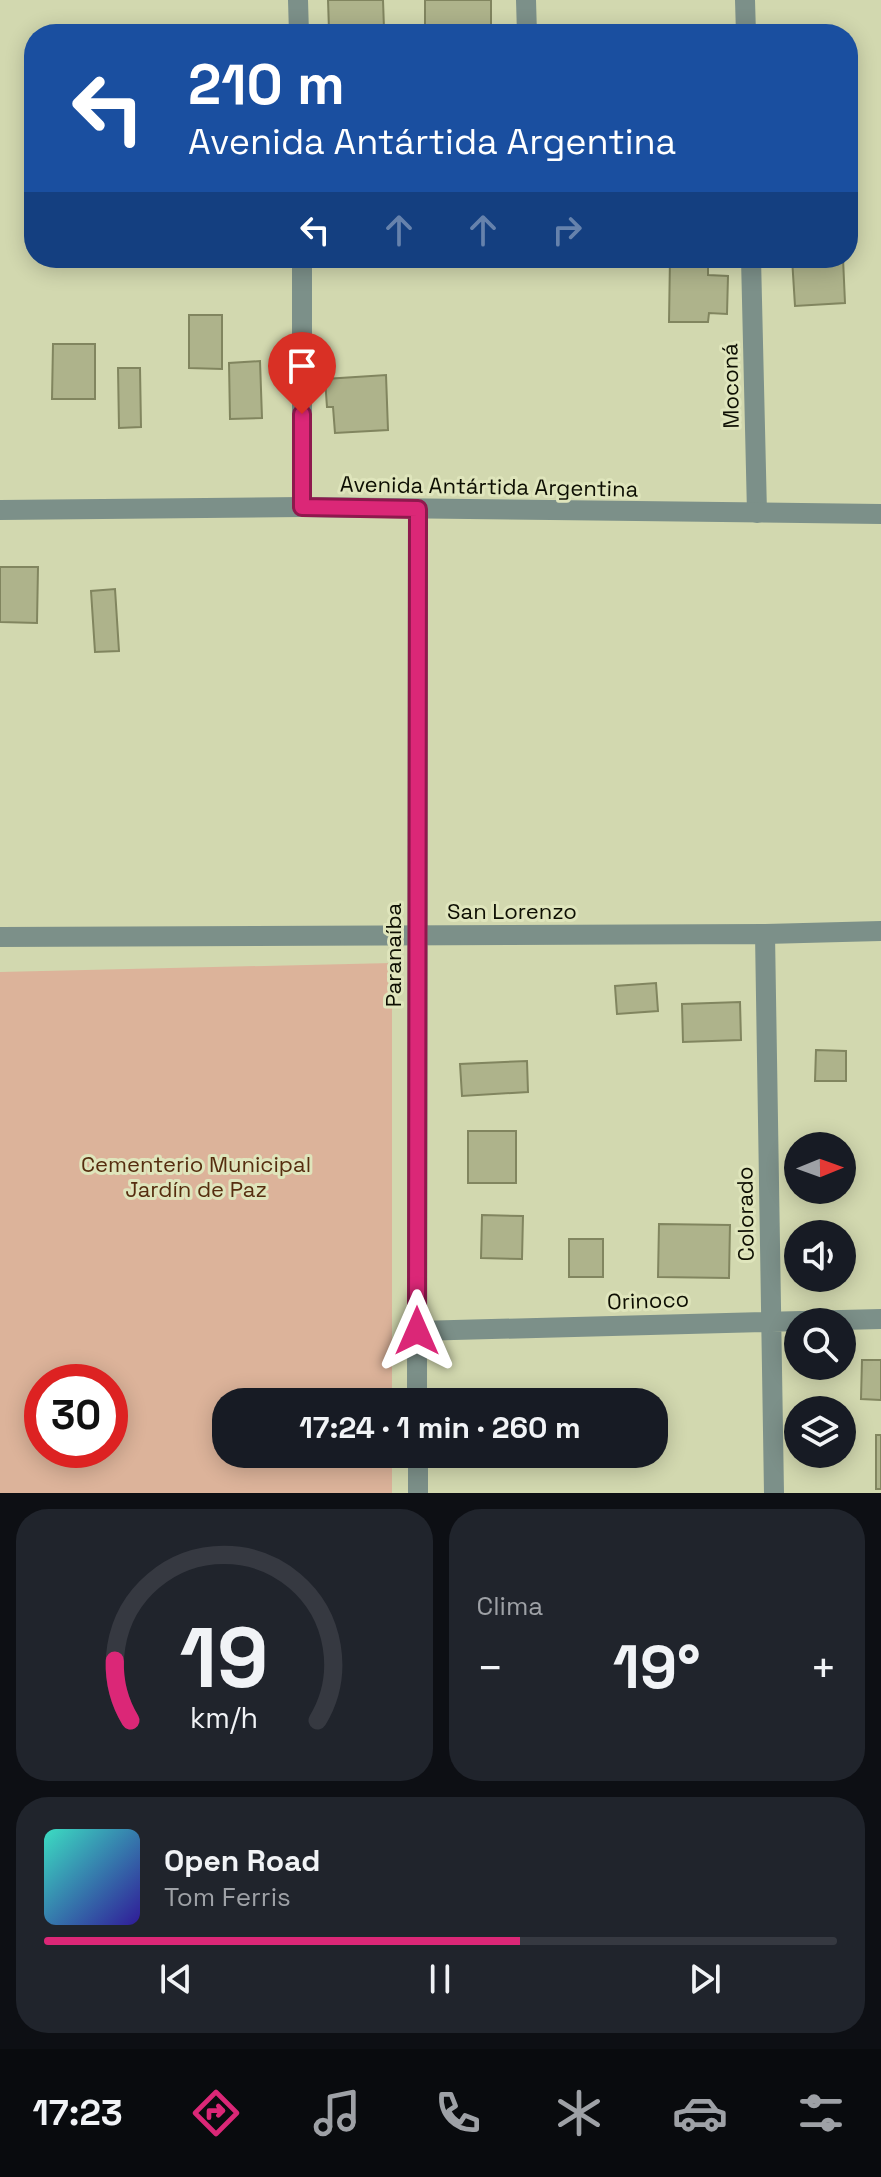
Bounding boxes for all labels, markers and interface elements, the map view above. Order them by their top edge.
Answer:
text: 210 m [188,49,345,120]
icon: left [56,56,160,160]
text: Avenida Antártida Argentina [188,119,676,165]
icon: left [293,208,337,252]
icon: ahead [377,208,421,252]
icon: ahead [461,208,505,252]
icon: right [545,208,589,252]
pin [268,332,336,414]
street label: Moconá [715,343,745,429]
icon: arrive [280,344,324,388]
street label: Avenida Antártida Argentina [340,469,639,503]
street label: San Lorenzo [447,897,577,925]
street label: Paranaíba [379,902,407,1007]
north arrow [784,1132,856,1204]
map controls [784,1132,856,1468]
park label: Cementerio Municipal Jardín de Paz [81,1150,311,1203]
street label: Colorado [730,1166,760,1262]
button: sound [784,1220,856,1292]
street label: Orinoco [606,1285,690,1315]
position arrow [375,1289,459,1373]
button: search [784,1308,856,1380]
speed limit sign: 30 [24,1364,128,1468]
button: layers [784,1396,856,1468]
text: 17:24 · 1 min · 260 m [299,1408,581,1447]
text: Clima [477,1589,543,1623]
text: 19 [180,1605,269,1711]
text: 19° [613,1629,701,1706]
text: − [477,1640,504,1696]
text: + [810,1640,837,1696]
text: km/h [190,1700,258,1736]
text: Open Road [164,1841,320,1880]
text: Tom Ferris [164,1880,291,1914]
icon: previous [154,1957,198,2001]
icon: pause [418,1957,462,2001]
icon: next [683,1957,727,2001]
icon: directions [188,2085,244,2141]
icon: music [309,2085,365,2141]
icon: phone [430,2085,486,2141]
icon: climate [551,2085,607,2141]
icon: car [672,2085,728,2141]
icon: filters [793,2085,849,2141]
text: 17:23 [32,2090,123,2136]

